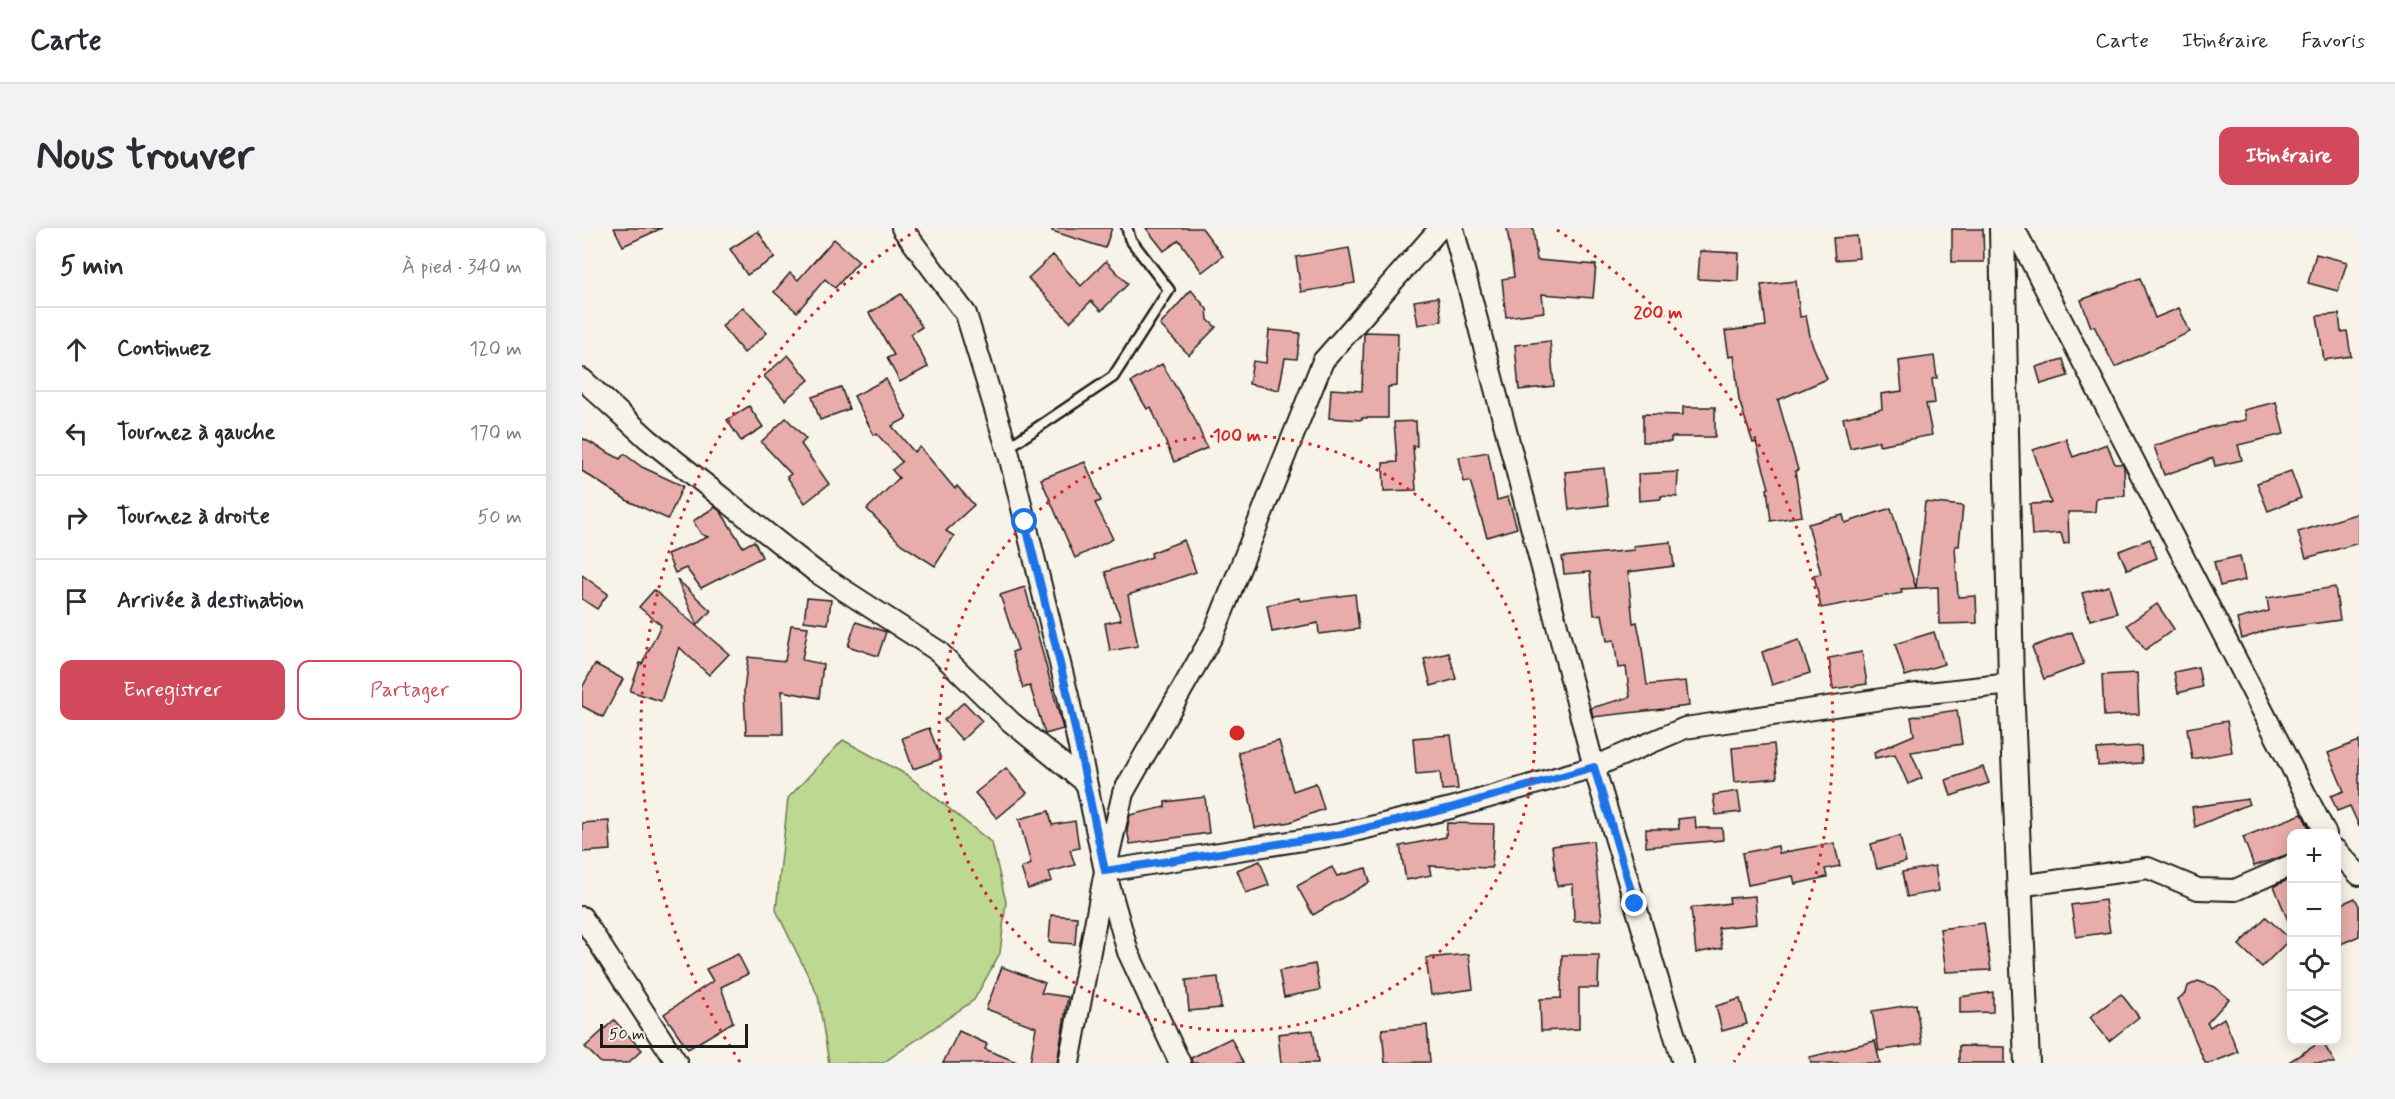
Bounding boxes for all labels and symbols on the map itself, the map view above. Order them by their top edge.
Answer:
text: 200 m [1633,301,1683,325]
text: 100 m [1213,424,1261,448]
route start [1011,508,1037,534]
centre of rings [1227,723,1247,743]
route end [1621,890,1647,916]
scale bar [600,1021,748,1048]

